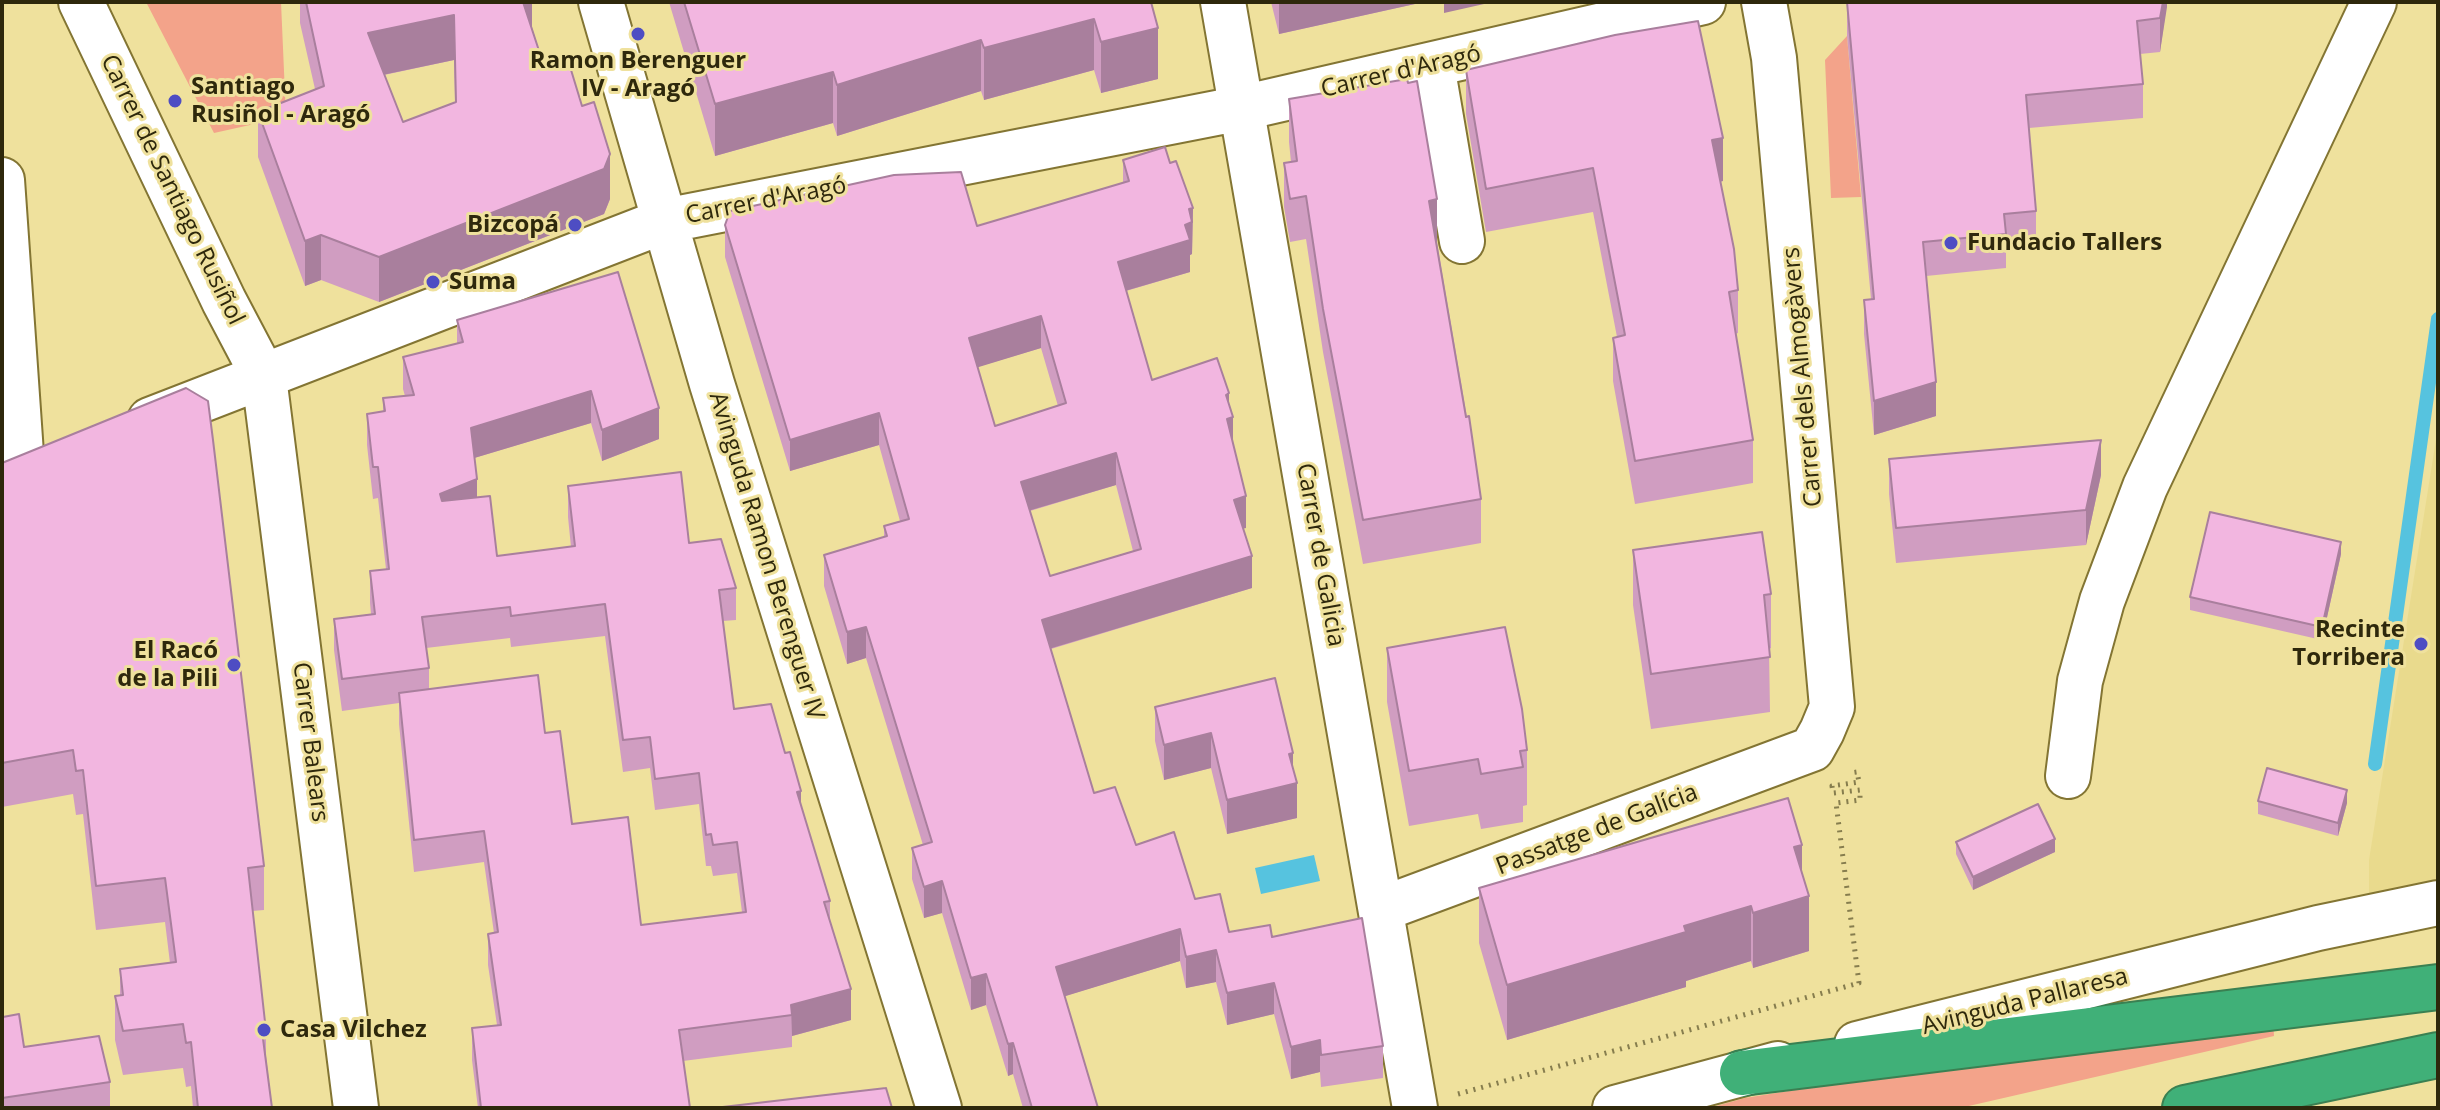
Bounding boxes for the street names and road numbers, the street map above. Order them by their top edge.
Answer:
street label: Carrer d'Aragó [1318,40,1484,104]
street label: Carrer de Santiago Rusiñol [94,50,250,330]
street label: Carrer d'Aragó [683,171,849,231]
street label: Carrer dels Almogàvers [1777,246,1829,508]
street label: Avinguda Ramon Berenguer IV [702,389,830,723]
street label: Carrer de Galicia [1290,461,1350,649]
street label: Carrer Balears [286,661,334,823]
street label: Passatge de Galícia [1492,778,1702,882]
street label: Avinguda Pallaresa [1919,962,2131,1042]

